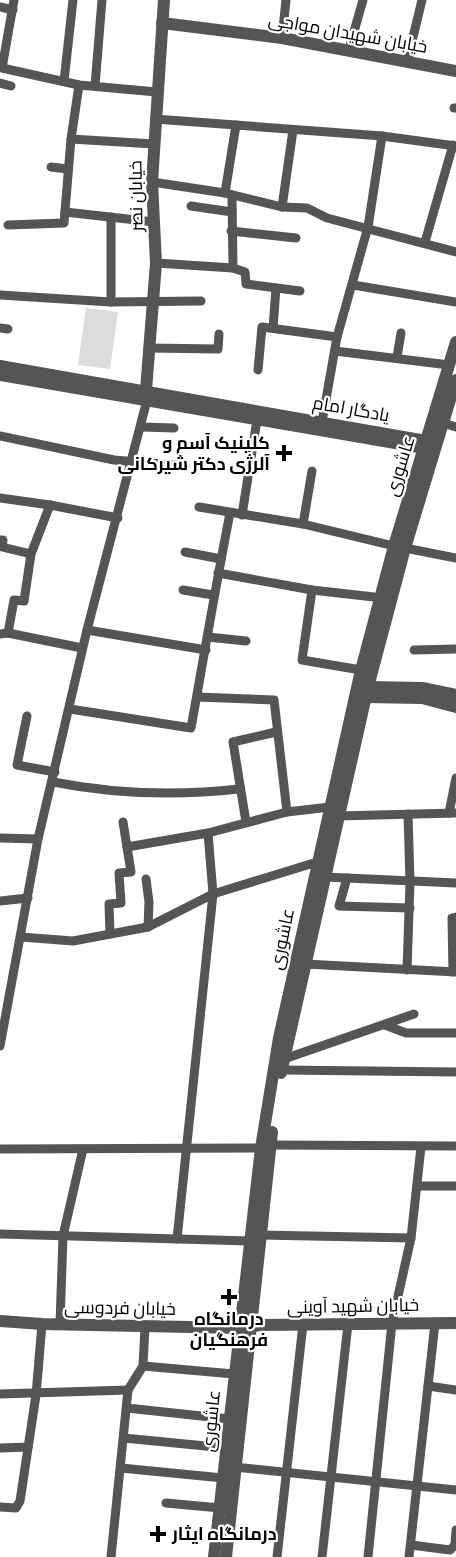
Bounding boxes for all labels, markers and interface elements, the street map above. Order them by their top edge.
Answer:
street label: خیابان شهیدان مواجی [266,7,429,60]
street label: خیابان نصر [123,160,150,233]
street label: یادگار امام [311,390,391,429]
place label: کلینیک آسم و آلرژی دکتر شیرکانی [117,431,270,477]
street label: عاشوری [379,433,422,500]
marker: کلینیک آسم و آلرژی دکتر شیرکانی [275,444,293,462]
street label: عاشوری [264,906,301,972]
marker: درمانگاه فرهنگیان [220,1288,238,1306]
street label: خیابان شهید آوینی [287,1293,419,1320]
street label: خیابان فردوسی [64,1295,176,1322]
place label: درمانگاه فرهنگیان [190,1307,268,1353]
street label: عاشوری [196,1389,227,1453]
place label: درمانگاه ایثار [171,1522,277,1547]
marker: درمانگاه ایثار [149,1525,167,1543]

